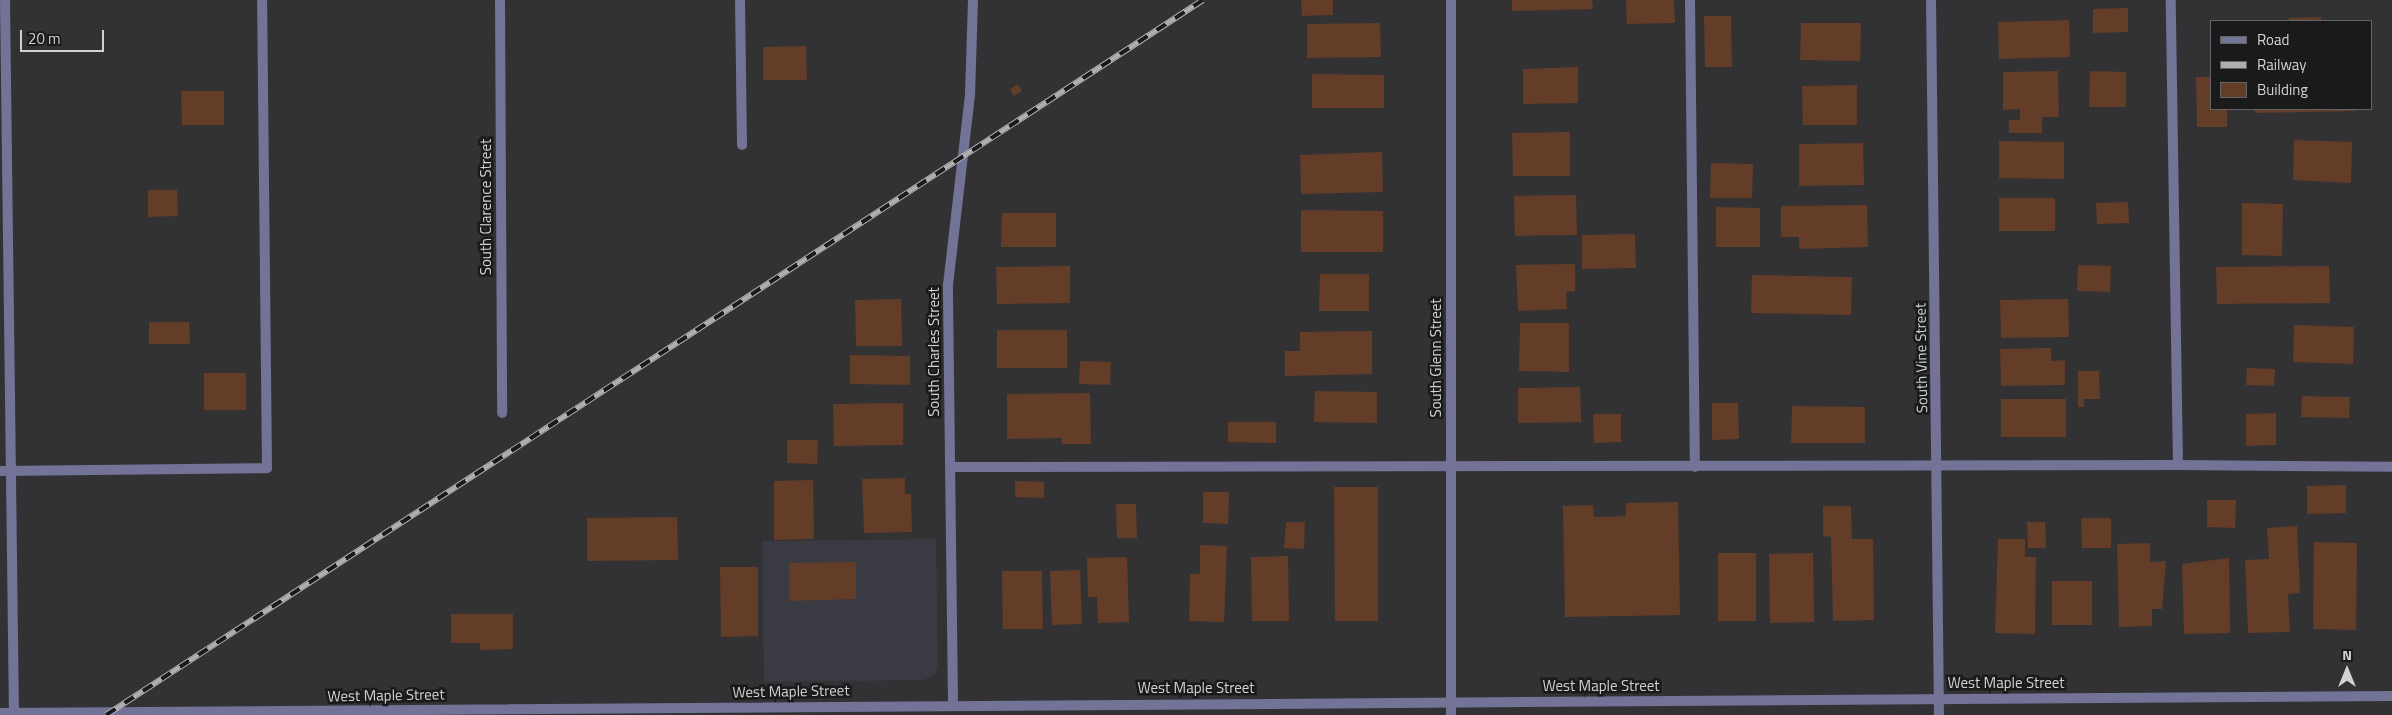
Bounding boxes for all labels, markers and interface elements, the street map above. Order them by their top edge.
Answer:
scale bar [22,20,106,52]
legend [2210,20,2372,110]
text: 20 m [28,27,61,50]
text: Road [2257,28,2289,51]
text: Railway [2257,53,2307,76]
text: Building [2257,78,2308,101]
street label: South Clarence Street [477,139,495,275]
street label: South Charles Street [925,287,943,417]
street label: South Glenn Street [1427,299,1445,417]
street label: South Vine Street [1911,303,1931,413]
text: N [2342,644,2352,665]
north arrow [2322,645,2372,695]
street label: West Maple Street [1947,674,2065,692]
street label: West Maple Street [1542,677,1660,695]
street label: West Maple Street [1137,679,1255,697]
street label: West Maple Street [732,681,850,701]
street label: West Maple Street [327,685,445,705]

